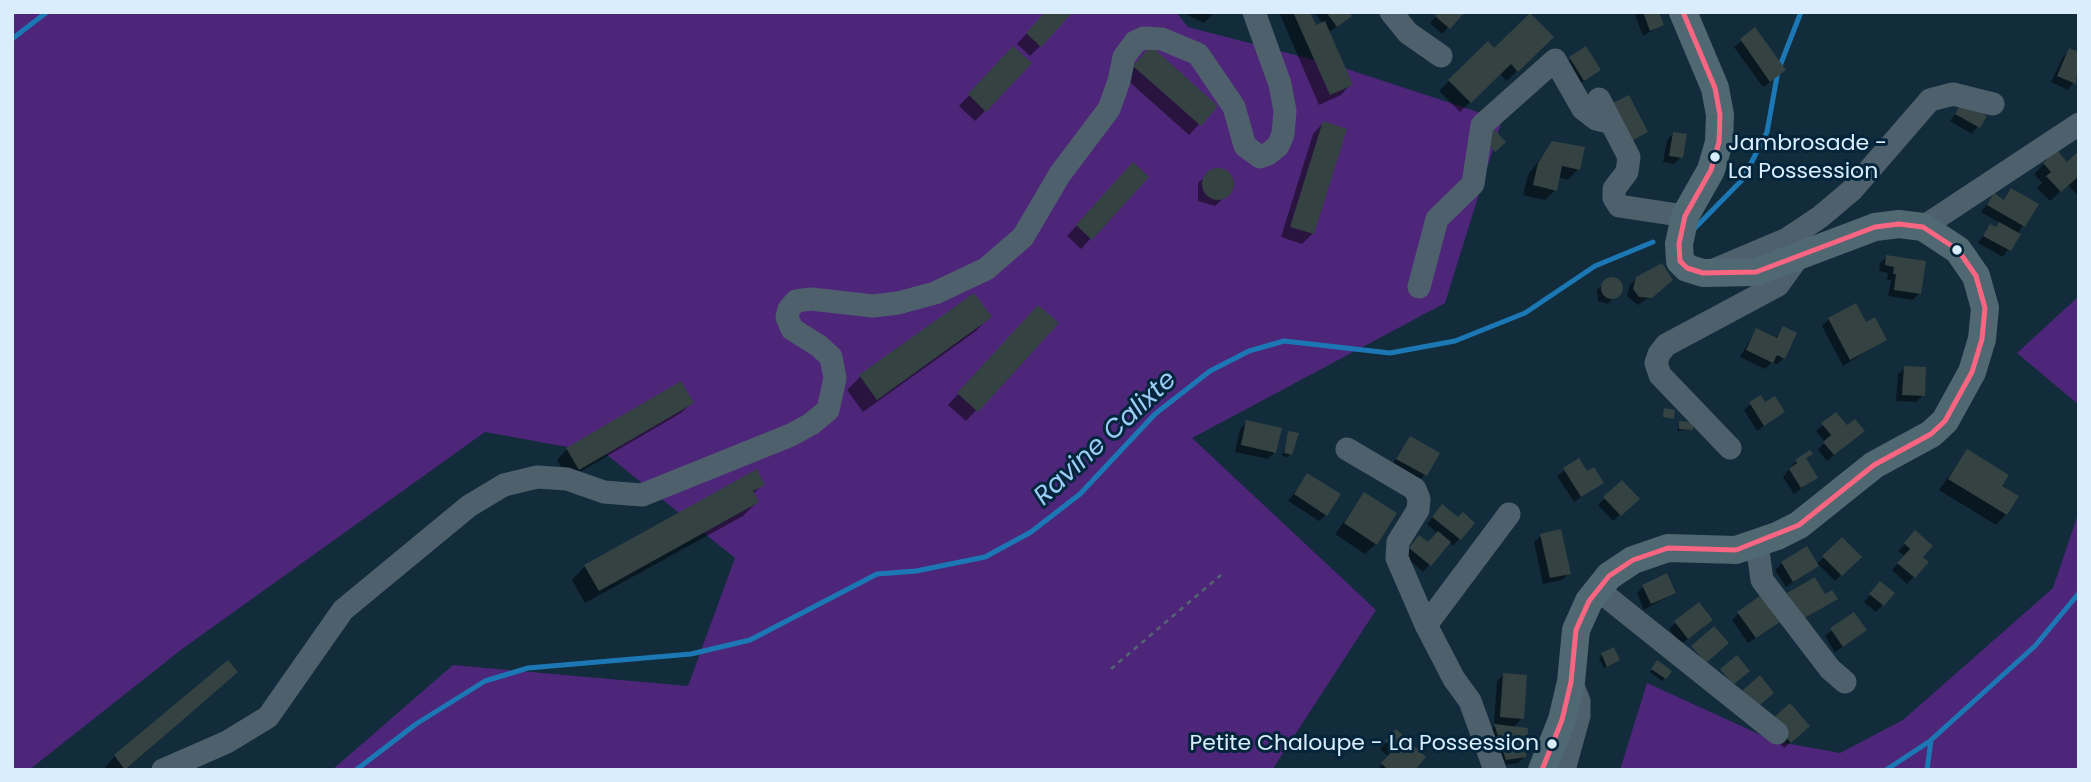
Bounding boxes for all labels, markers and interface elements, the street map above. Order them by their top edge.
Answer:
place label: Jambrosade - La Possession [1728,131,1887,182]
marker: Jambrosade - La Possession [1708,150,1722,164]
unlabelled marker [1950,243,1964,257]
water label: Ravine Calixte [1028,365,1184,513]
place label: Petite Chaloupe - La Possession [1190,731,1539,757]
marker: Petite Chaloupe - La Possession [1545,737,1559,751]

